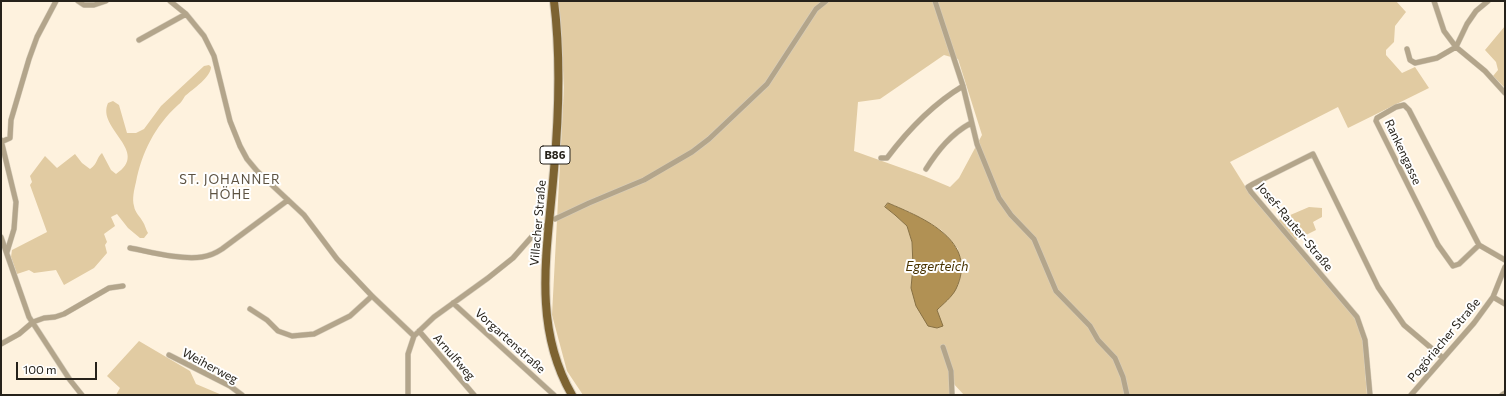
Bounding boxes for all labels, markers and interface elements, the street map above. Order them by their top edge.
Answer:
street label: Rankengasse [1382,117,1424,187]
road number: B86 [540,146,570,164]
district label: ST. JOHANNER HÖHE [179,172,281,203]
street label: Villacher Straße [527,179,549,267]
street label: Josef-Rauter-Straße [1254,180,1336,274]
water label: Eggerteich [905,259,969,275]
street label: Pogöriacher Straße [1405,295,1483,385]
street label: Vorgartenstraße [472,306,548,376]
street label: Arnulfweg [430,331,478,383]
street label: Weiherweg [180,345,240,387]
scale bar [18,354,99,380]
text: 100 m [23,362,57,376]

